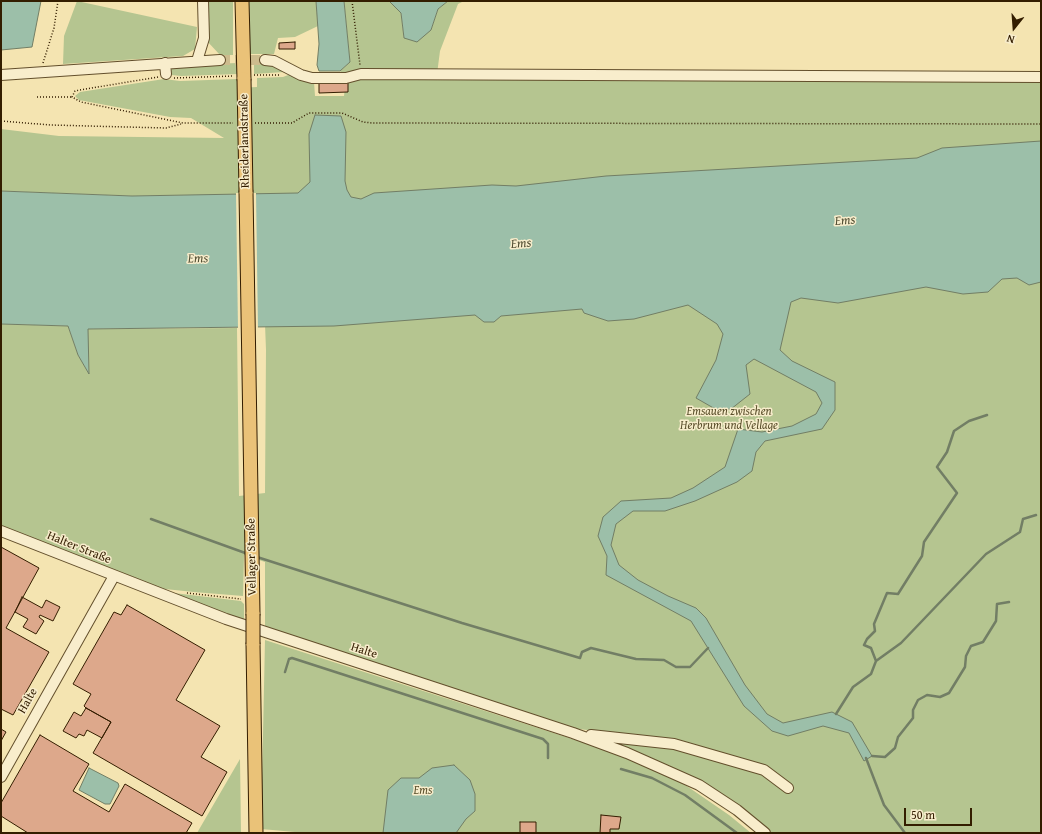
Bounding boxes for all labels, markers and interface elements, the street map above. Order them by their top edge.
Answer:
north arrow [994,8,1034,48]
text: N [1005,31,1016,48]
street label: Rheiderlandstraße [237,94,253,188]
water label: Ems [834,213,856,229]
water label: Ems [510,236,532,252]
water label: Ems [188,251,208,267]
park label: Emsauen zwischen Herbrum und Vellage [680,405,778,433]
street label: Vellager Straße [244,518,260,596]
street label: Halter Straße [45,529,113,567]
street label: Halte [349,640,379,662]
street label: Halte [15,686,41,716]
park label: Ems [414,784,432,798]
scale bar [906,800,974,826]
text: 50 m [911,806,935,823]

